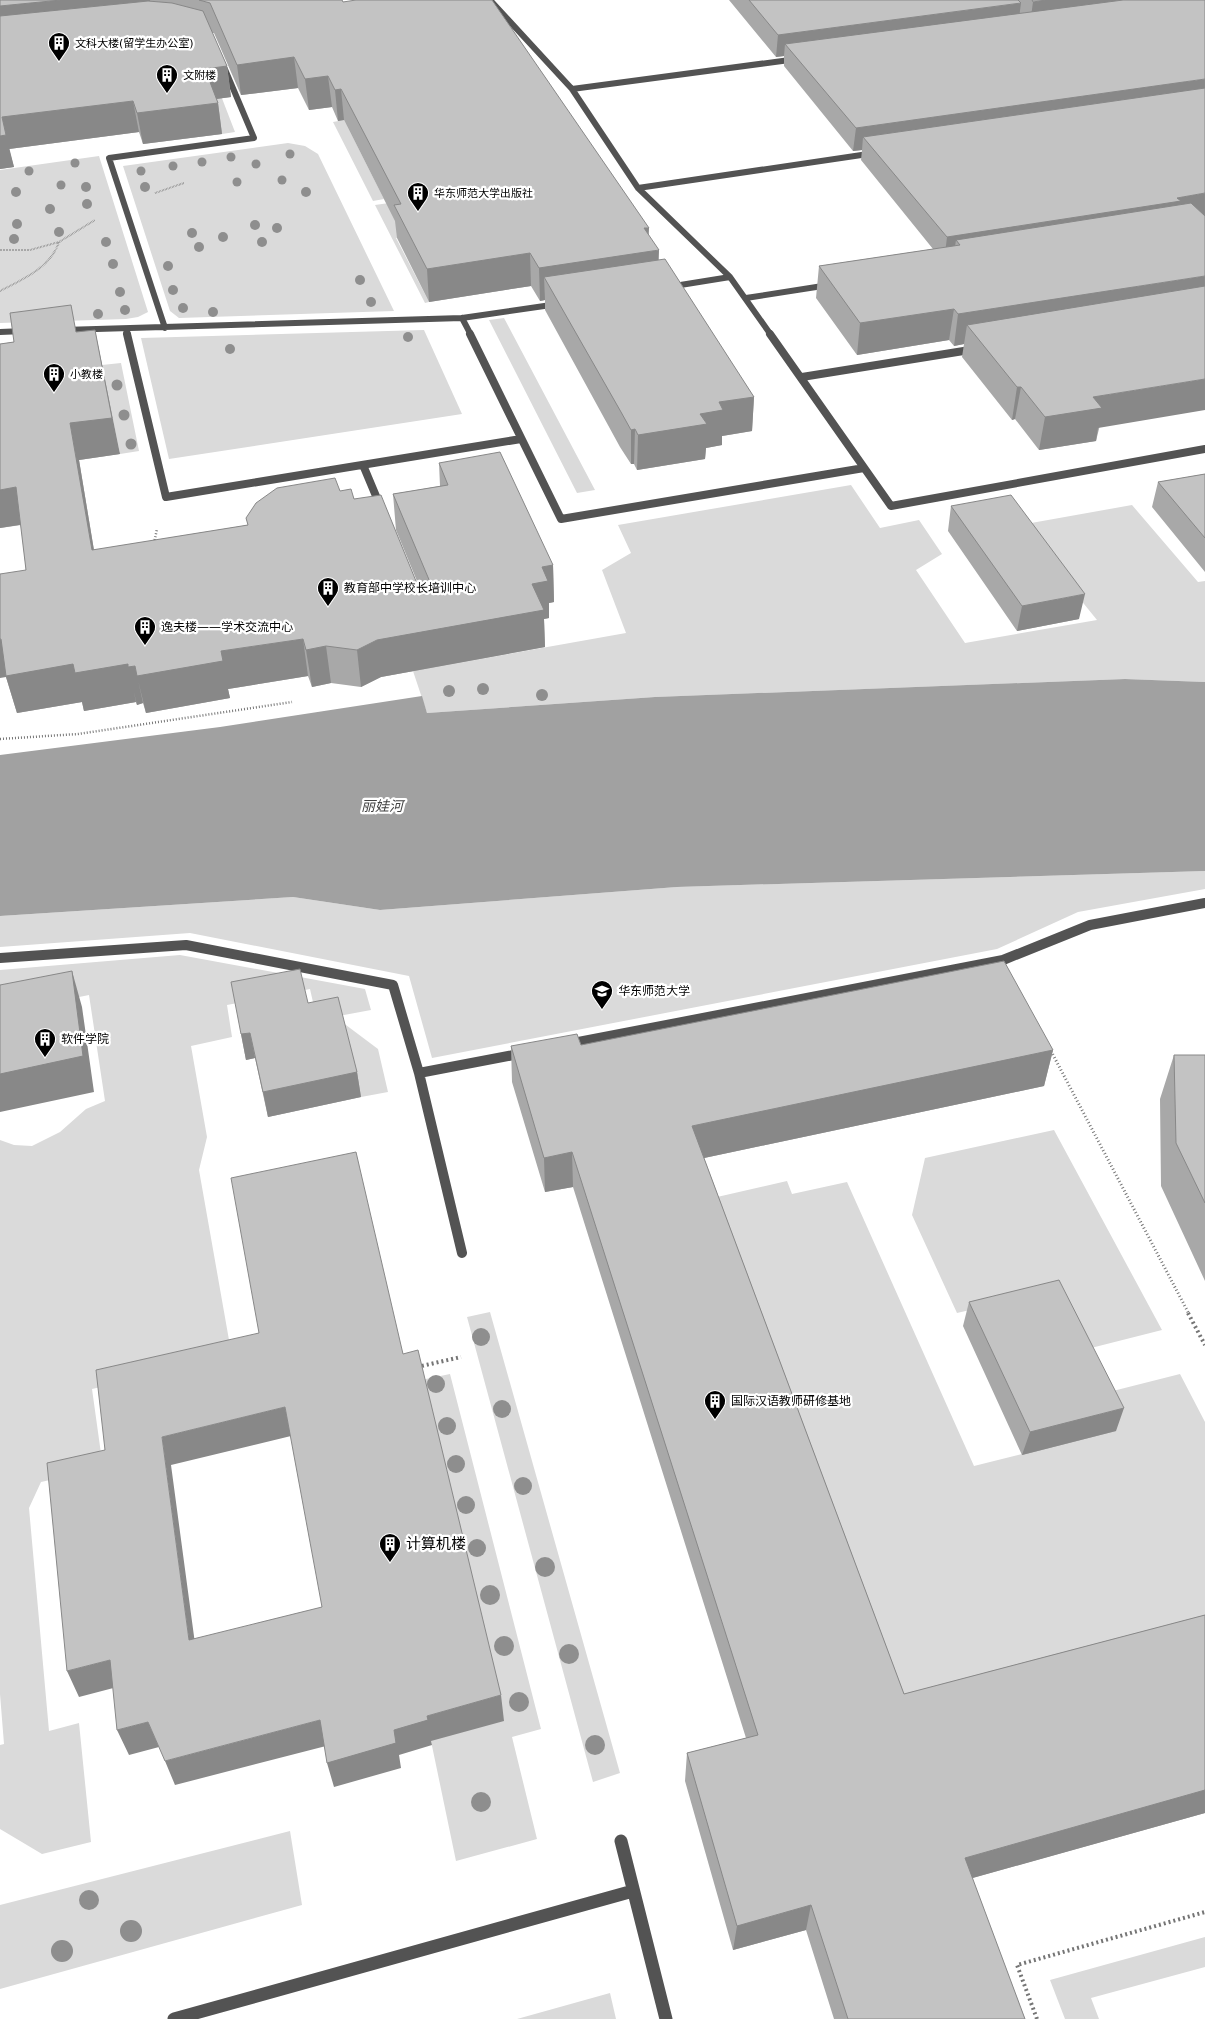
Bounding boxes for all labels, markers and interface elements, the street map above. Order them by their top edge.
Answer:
building icon: 文科大楼(留学生办公室) [47,31,71,62]
place label: 文科大楼(留学生办公室) [75,37,194,50]
building icon: 文附楼 [155,63,179,94]
place label: 文附楼 [183,69,216,82]
building icon: 华东师范大学出版社 [406,181,430,212]
place label: 华东师范大学出版社 [434,187,533,200]
building icon: 小教楼 [42,362,66,393]
place label: 小教楼 [70,368,103,381]
building icon: 教育部中学校长培训中心 [316,576,340,607]
place label: 教育部中学校长培训中心 [344,581,476,595]
building icon: 逸夫楼——学术交流中心 [133,615,157,646]
place label: 逸夫楼——学术交流中心 [161,620,293,634]
water label: 丽娃河 [361,798,406,814]
school or university icon: 华东师范大学 [590,979,614,1010]
place label: 华东师范大学 [618,984,690,998]
building icon: 软件学院 [33,1027,57,1058]
place label: 软件学院 [61,1032,109,1046]
building icon: 国际汉语教师研修基地 [703,1389,727,1420]
place label: 国际汉语教师研修基地 [731,1394,851,1408]
building icon: 计算机楼 [378,1532,402,1563]
place label: 计算机楼 [406,1535,466,1553]

